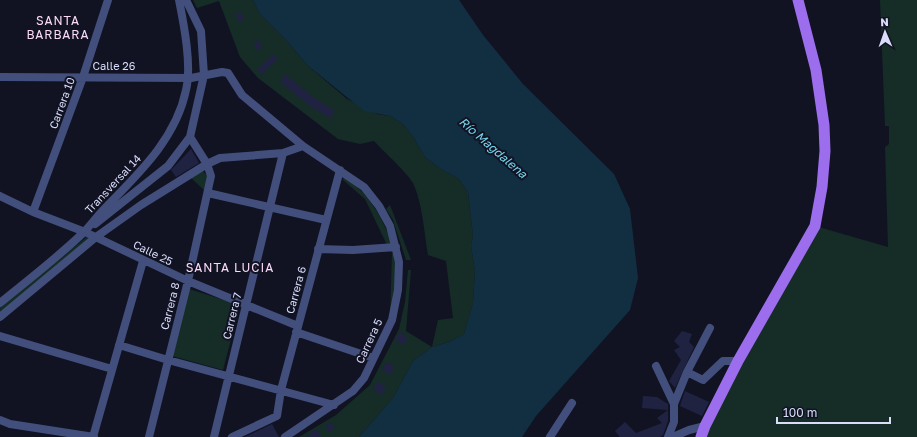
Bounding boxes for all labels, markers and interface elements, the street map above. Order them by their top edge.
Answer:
north arrow [865,12,905,52]
district label: SANTA BARBARA [26,13,90,42]
text: N [880,15,889,28]
street label: Calle 26 [93,59,136,72]
street label: Carrera 10 [46,75,77,130]
water label: Río Magdalena [456,114,531,182]
street label: Transversal 14 [82,151,143,216]
street label: Calle 25 [131,237,175,268]
district label: SANTA LUCIA [186,260,274,275]
street label: Carrera 6 [283,265,308,315]
street label: Carrera 8 [157,281,182,331]
street label: Carrera 7 [219,291,244,341]
street label: Carrera 5 [352,316,385,365]
scale bar [777,399,890,425]
text: 100 m [783,405,817,420]

